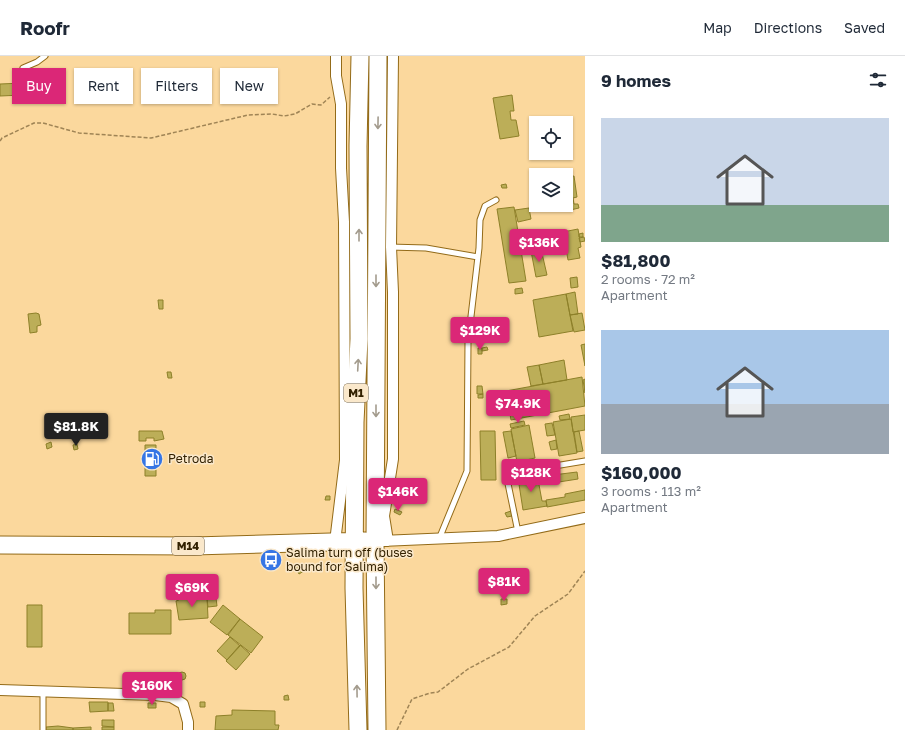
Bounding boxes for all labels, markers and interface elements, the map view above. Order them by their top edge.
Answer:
text: Roofr [20,16,70,39]
text: Map [703,19,732,36]
text: Directions [754,19,822,36]
text: Saved [844,19,885,36]
chip: Buy [12,68,66,104]
chip: Rent [74,68,133,104]
chip: Filters [141,68,212,104]
chip: New [220,68,278,104]
icon: filters [867,69,889,91]
text: 9 homes [601,70,671,91]
one-way arrow [374,116,382,129]
map controls [529,116,573,212]
button: locate [529,116,573,160]
icon: home [709,144,781,216]
button: layers [529,168,573,212]
one-way arrow [355,229,363,242]
pin: $136K [511,229,567,263]
text: $136K [518,234,560,250]
text: $81,800 [601,250,670,271]
text: 2 rooms · 72 m² [601,271,695,287]
one-way arrow [372,274,380,287]
text: Apartment [601,287,668,303]
pin: $129K [452,317,508,351]
text: $129K [459,322,501,338]
icon: home [709,356,781,428]
one-way arrow [354,359,361,372]
road number: M1 [344,384,368,402]
pin: $74.9K [485,390,551,424]
text: $74.9K [495,395,541,411]
one-way arrow [372,404,380,417]
pin: $81.8K [43,413,109,447]
text: $81.8K [53,418,99,434]
fuel station icon: Petroda [139,446,165,472]
place label: Petroda [168,451,213,466]
pin: $128K [503,459,559,493]
text: $160,000 [601,462,682,483]
text: $128K [510,464,552,480]
pin: $146K [370,478,426,512]
text: $146K [377,483,419,499]
text: 3 rooms · 113 m² [601,483,701,499]
text: Apartment [601,499,668,515]
road number: M14 [172,537,204,555]
place label: Salima turn off (buses bound for Salima) [286,545,413,574]
bus stop icon: Salima turn off (buses bound for Salima) [258,547,284,573]
pin: $81K [480,568,528,602]
text: $81K [487,573,521,589]
pin: $69K [168,574,216,608]
one-way arrow [372,576,380,589]
text: $69K [175,579,209,595]
pin: $160K [124,672,180,706]
text: $160K [131,677,173,693]
one-way arrow [353,685,361,698]

